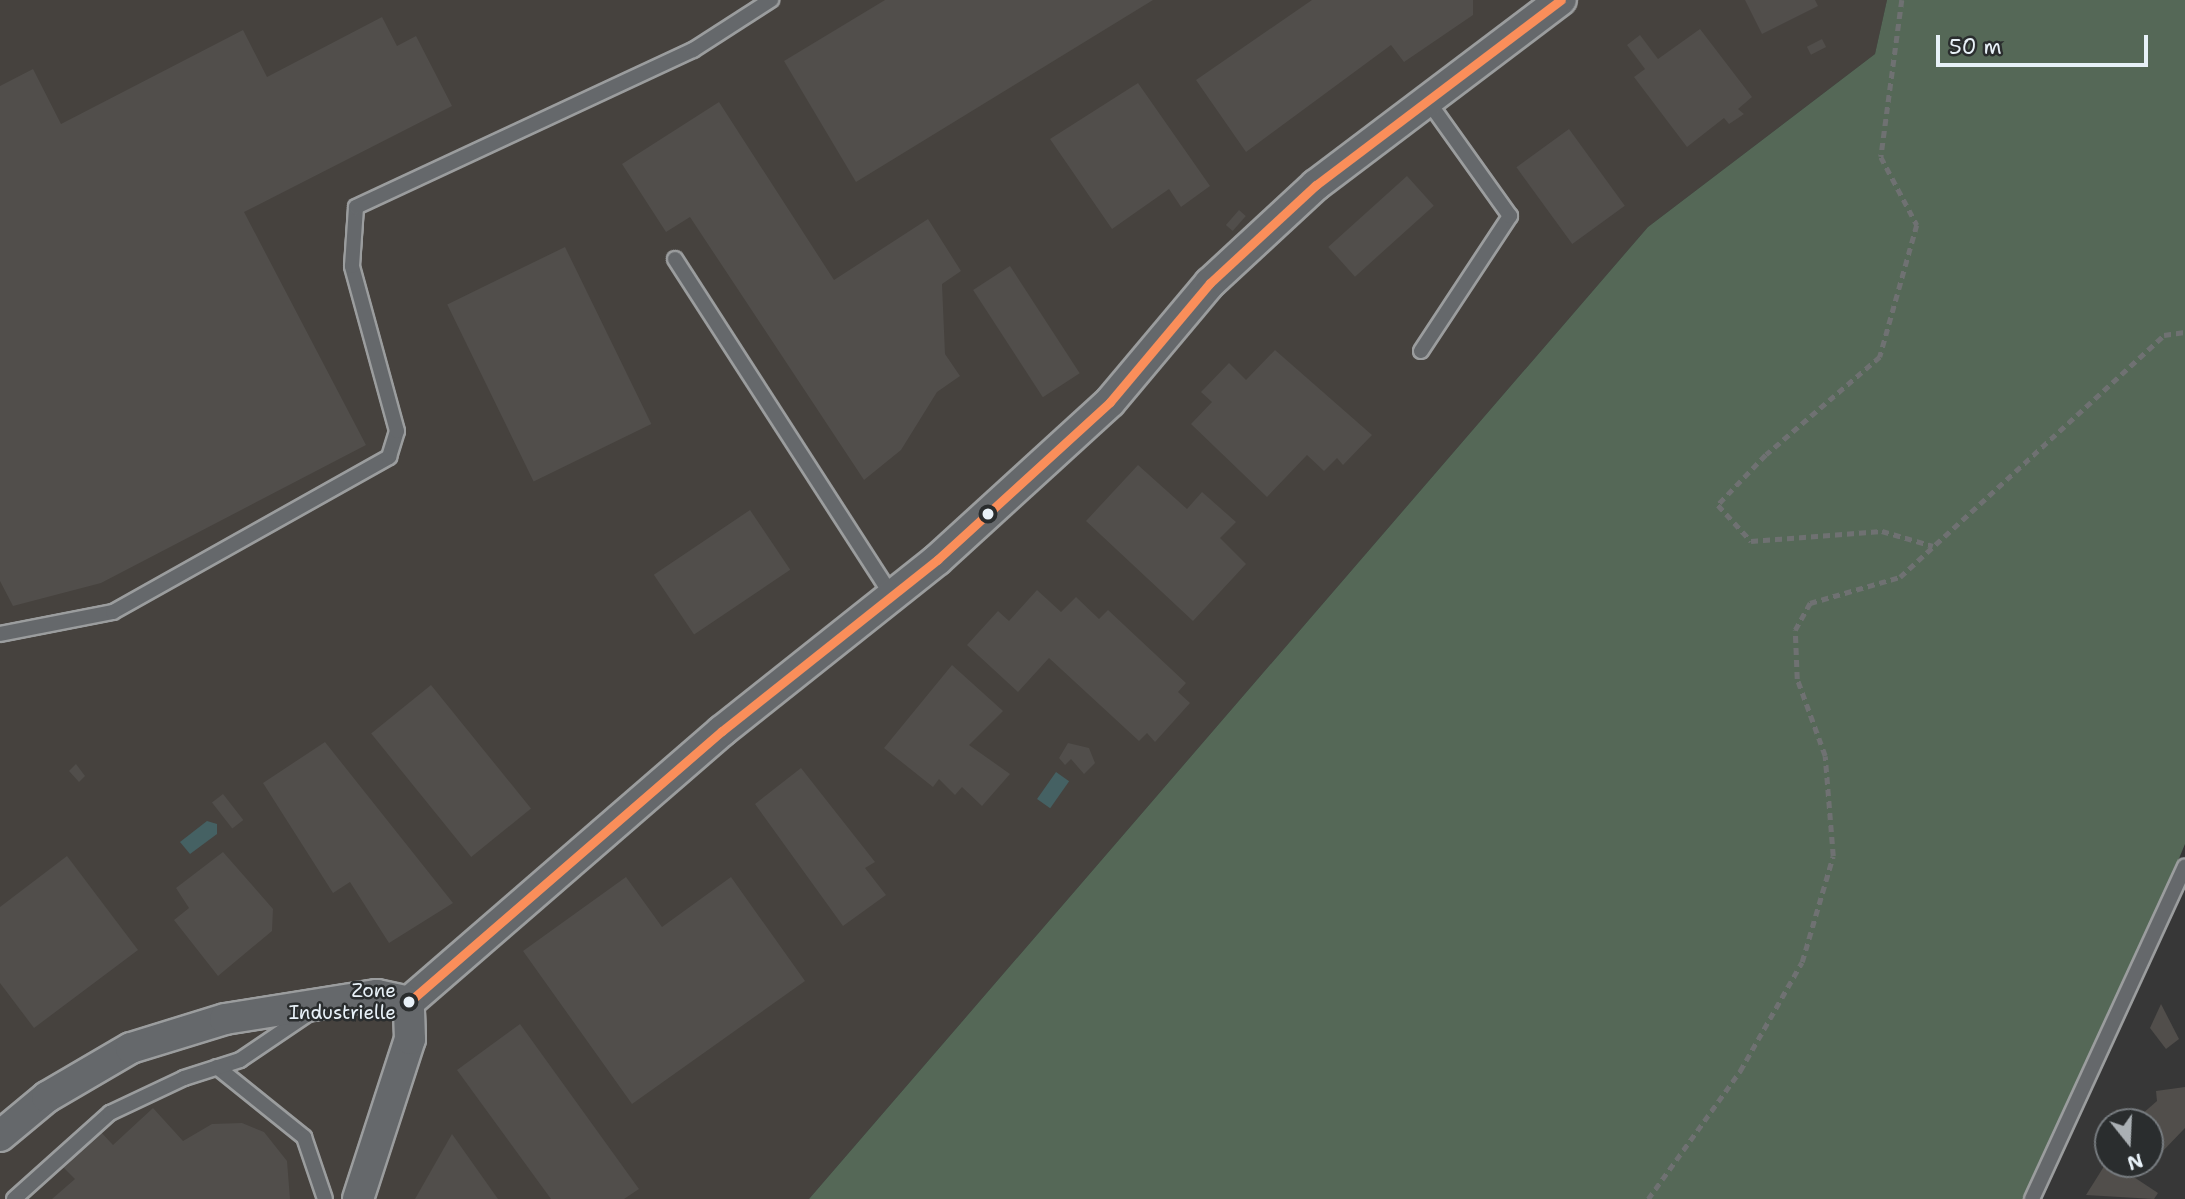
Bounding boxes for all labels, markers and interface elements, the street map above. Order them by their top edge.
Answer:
scale bar [1940,21,2152,65]
text: 50 m [1949,33,2002,61]
unlabelled marker [981,507,995,521]
place label: Zone Industrielle [289,980,396,1024]
marker: Zone Industrielle [402,995,416,1009]
north arrow [2094,1108,2164,1178]
text: N [2124,1147,2146,1176]

